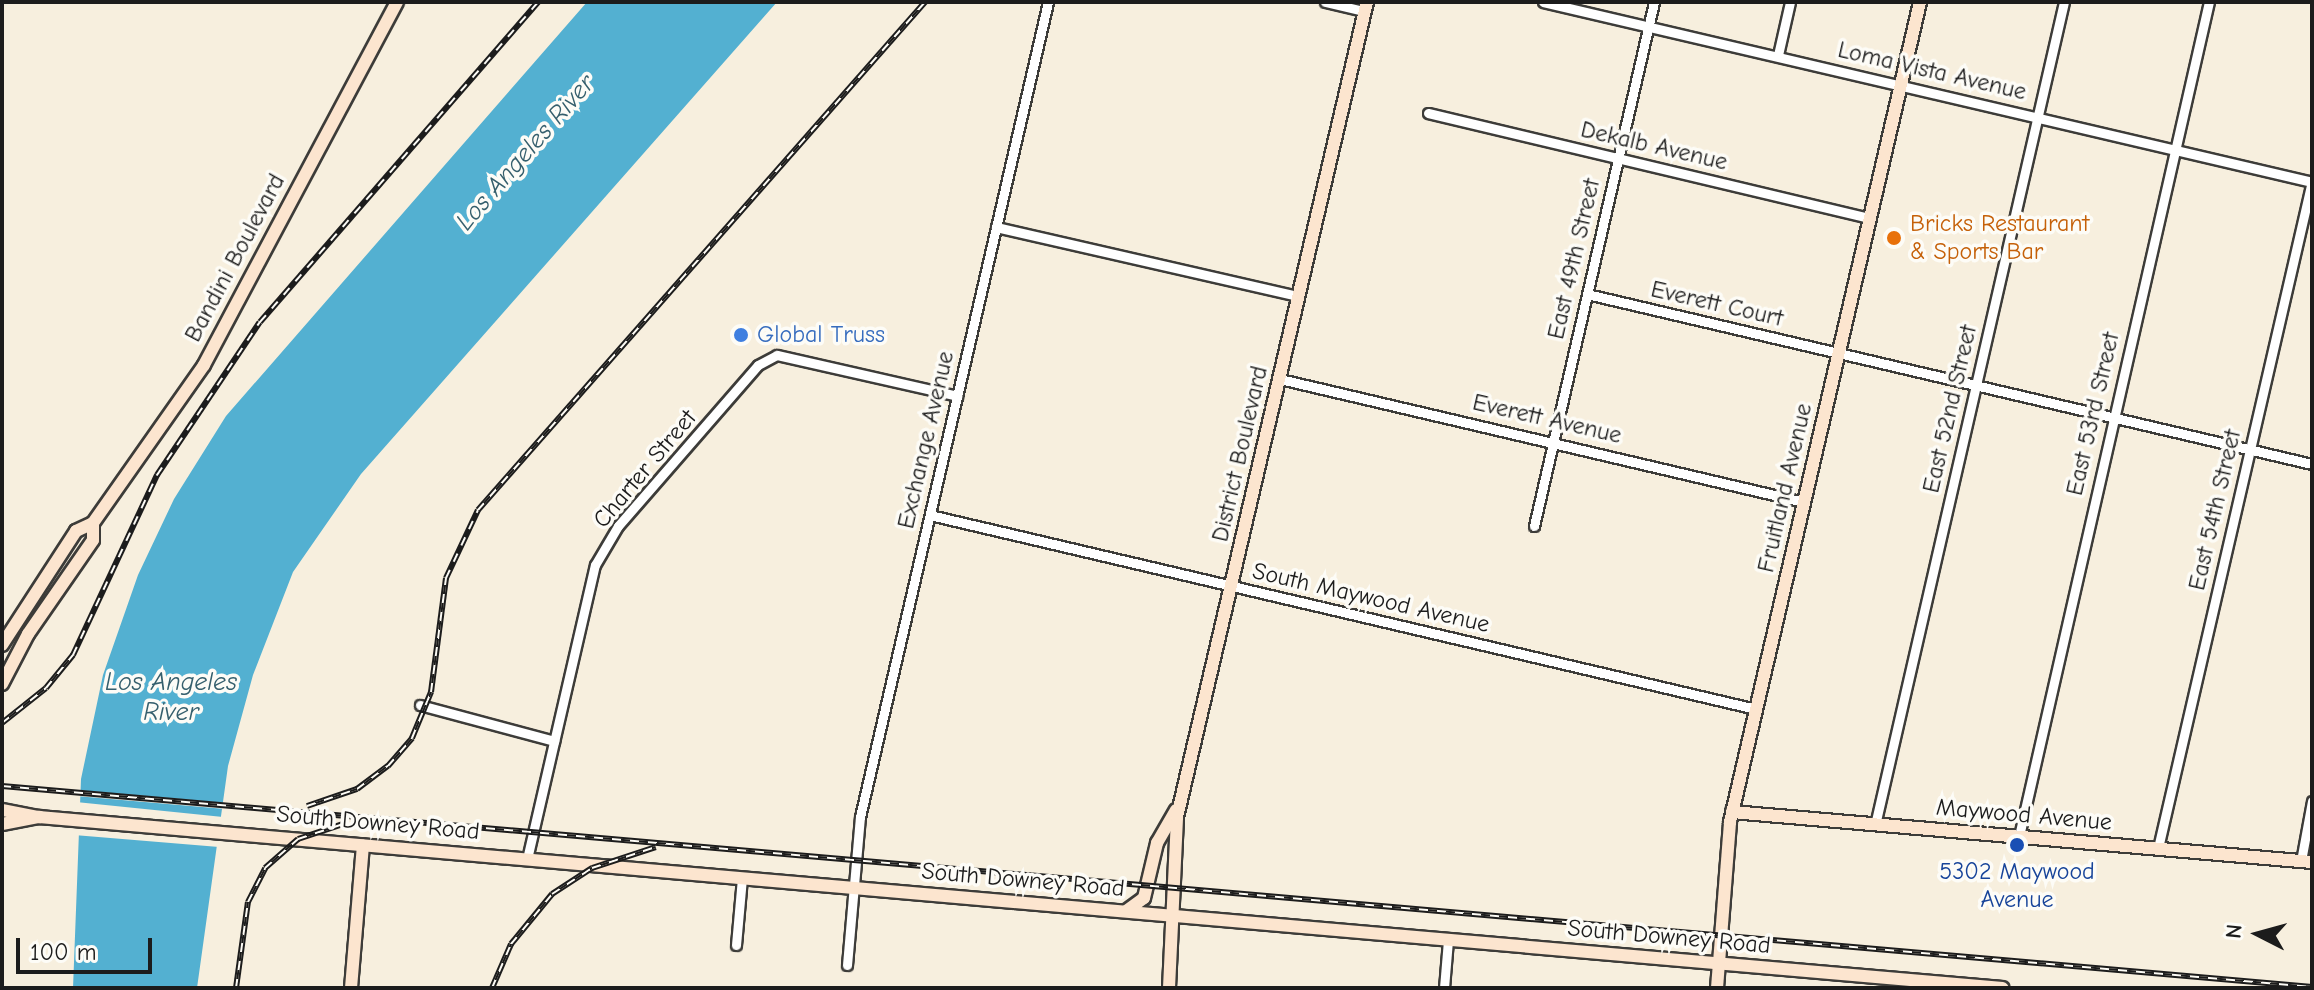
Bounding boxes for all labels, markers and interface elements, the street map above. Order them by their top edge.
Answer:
street label: Loma Vista Avenue [1835,35,2029,107]
water label: Los Angeles River [450,69,602,237]
street label: Dekalb Avenue [1578,115,1730,177]
street label: Bandini Boulevard [179,169,291,347]
street label: East 49th Street [1542,176,1606,342]
place label: Bricks Restaurant & Sports Bar [1910,210,2089,266]
marker: Bricks Restaurant & Sports Bar [1885,229,1903,247]
street label: Everett Court [1648,275,1786,333]
place label: Global Truss [757,321,885,349]
street label: East 52nd Street [1917,322,1983,496]
marker: Global Truss [732,326,750,344]
street label: East 53rd Street [2060,330,2126,498]
street label: Exchange Avenue [892,348,960,532]
street label: District Boulevard [1206,363,1274,545]
street label: Everett Avenue [1470,388,1624,450]
street label: Fruitland Avenue [1752,401,1818,575]
street label: Charter Street [587,404,703,534]
street label: East 54th Street [2183,427,2247,593]
street label: South Maywood Avenue [1250,557,1492,639]
water label: Los Angeles River [105,667,237,728]
street label: Maywood Avenue [1935,793,2113,837]
street label: South Downey Road [275,800,481,846]
marker: 5302 Maywood Avenue [2008,836,2026,854]
street label: South Downey Road [920,857,1126,903]
place label: 5302 Maywood Avenue [1939,858,2095,914]
north arrow [2218,894,2298,974]
street label: South Downey Road [1566,914,1772,960]
scale bar [20,922,156,972]
text: N [2220,923,2248,940]
text: 100 m [30,938,97,966]

